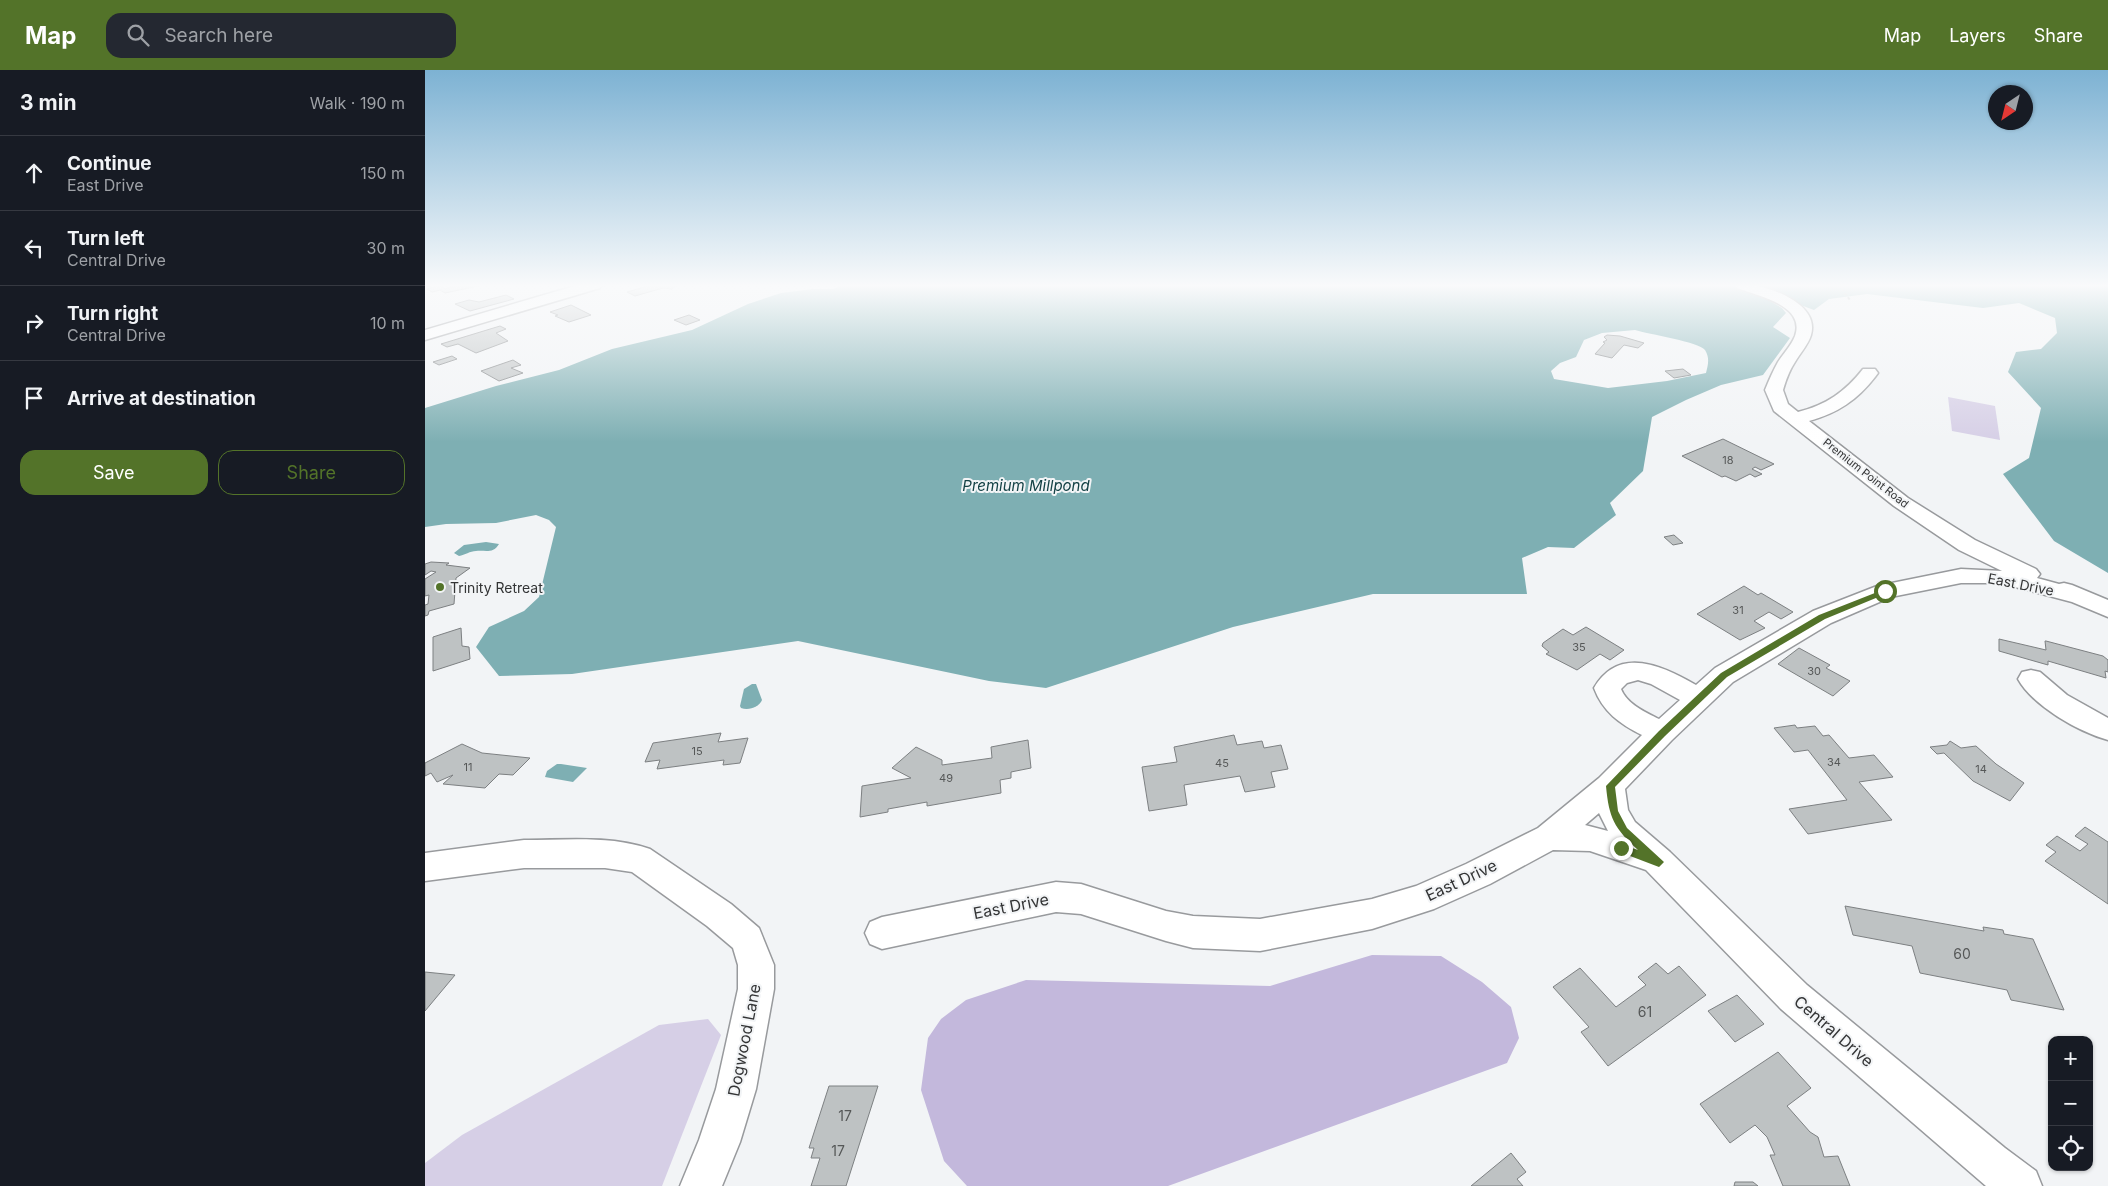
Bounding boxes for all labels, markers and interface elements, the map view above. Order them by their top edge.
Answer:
search box [106,13,456,58]
text: Map [25,21,76,50]
icon: search [124,21,152,49]
text: Search here [164,24,273,47]
text: Map [1884,25,1921,46]
text: Layers [1949,25,2006,46]
text: Share [2034,25,2083,46]
north arrow [1988,85,2033,130]
text: 3 min [20,90,76,115]
text: Walk · 190 m [310,93,405,113]
text: Continue [67,152,152,175]
icon: ahead [20,159,48,187]
text: 150 m [360,163,405,183]
text: East Drive [67,175,143,195]
text: Turn left [67,227,145,250]
icon: left [20,234,48,262]
text: 30 m [367,238,405,258]
text: Central Drive [67,250,166,270]
text: Turn right [67,302,158,325]
icon: right [20,309,48,337]
text: 10 m [370,313,405,333]
text: Central Drive [67,325,166,345]
icon: arrive [20,384,48,412]
text: Arrive at destination [67,387,256,410]
street label: Premium Point Road [1820,435,1912,511]
button: Save [20,450,208,495]
button: Share [218,450,405,495]
house number: 18 [1722,453,1734,467]
water label: Premium Millpond [962,476,1090,495]
street label: East Drive [1987,569,2055,599]
place label: Trinity Retreat [450,579,543,596]
route start [1874,580,1897,603]
marker: Trinity Retreat [434,581,446,593]
house number: 31 [1732,603,1744,617]
house number: 35 [1572,640,1586,654]
house number: 30 [1807,664,1821,678]
house number: 15 [691,744,703,758]
house number: 34 [1827,755,1841,769]
house number: 45 [1215,756,1229,770]
house number: 11 [464,760,472,774]
house number: 14 [1975,762,1987,776]
house number: 49 [939,771,953,785]
route end [1610,837,1633,860]
street label: East Drive [1422,855,1500,905]
street label: East Drive [972,889,1050,923]
house number: 60 [1953,945,1971,962]
street label: Dogwood Lane [723,982,765,1098]
street label: Central Drive [1790,991,1878,1071]
house number: 61 [1638,1003,1652,1020]
map controls [2048,1036,2093,1171]
button: + [2048,1036,2093,1081]
button: − [2048,1081,2093,1126]
house number: 17 [838,1107,852,1124]
button: locate [2048,1126,2093,1171]
house number: 17 [831,1142,845,1159]

